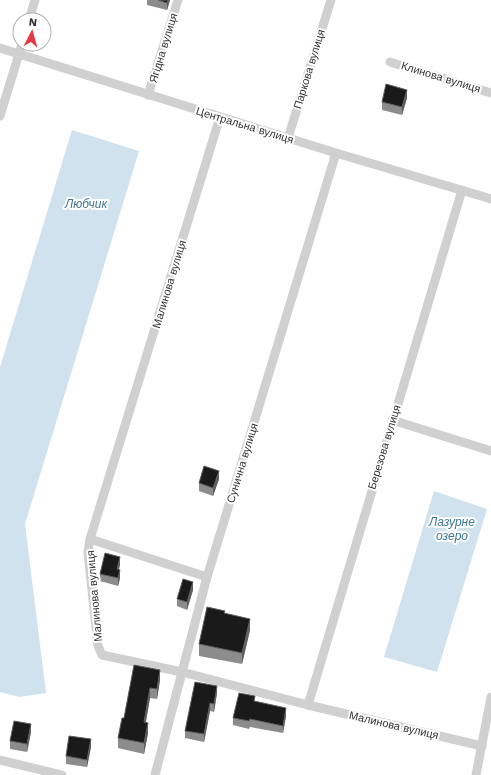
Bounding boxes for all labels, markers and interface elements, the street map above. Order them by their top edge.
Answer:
north arrow [12,12,52,52]
street label: Ягідна вулиця [147,12,180,85]
text: N [28,16,38,29]
street label: Паркова вулиця [291,28,328,110]
street label: Клинова вулиця [400,59,482,96]
street label: Центральна вулиця [194,104,295,147]
water label: Любчик [64,197,108,211]
street label: Малинова вулиця [150,238,189,330]
street label: Березова вулиця [365,403,404,491]
street label: Сунична вулиця [224,422,261,505]
water label: Лазурне озеро [428,515,475,543]
street label: Малинова вулиця [84,550,105,642]
street label: Малинова вулиця [348,709,440,742]

